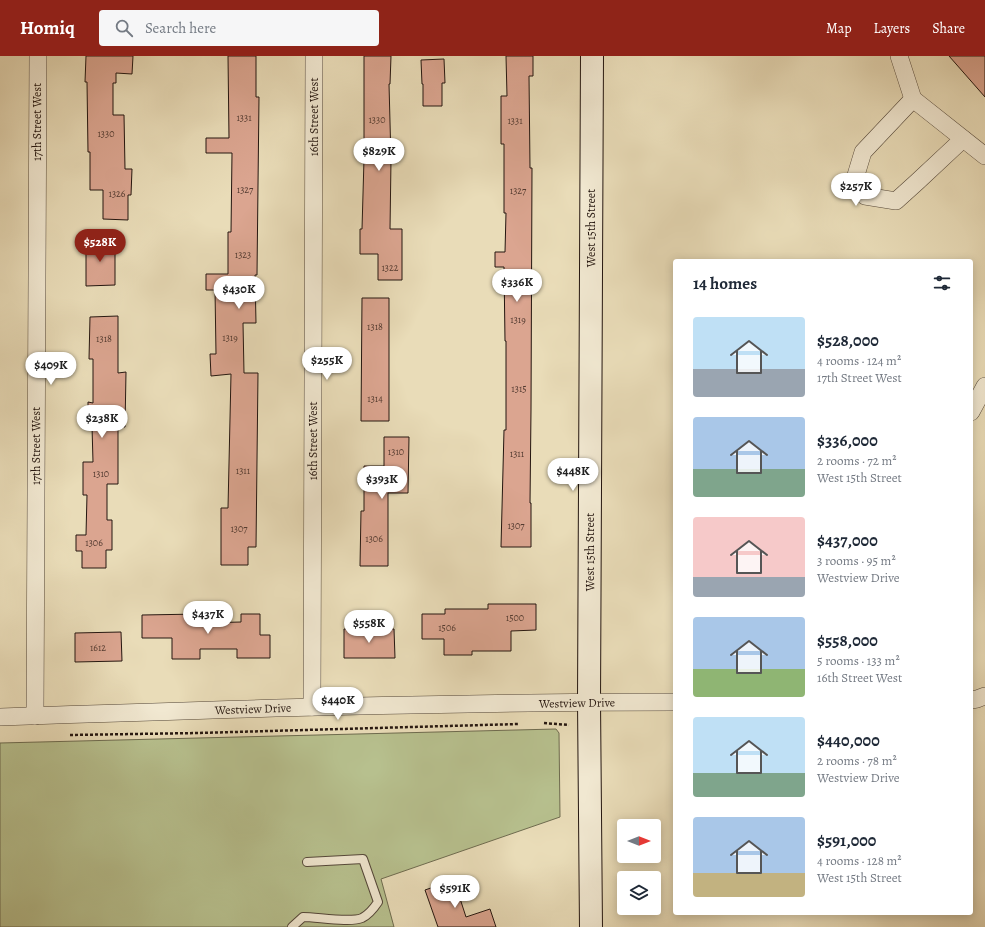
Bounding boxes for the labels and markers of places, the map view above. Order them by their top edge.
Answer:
pin: $829K [351,138,407,172]
pin: $257K [828,173,884,207]
pin: $528K [72,229,128,263]
pin: $336K [489,269,545,303]
pin: $430K [211,276,267,310]
pin: $255K [299,347,355,381]
pin: $409K [23,352,79,386]
pin: $238K [74,405,130,439]
pin: $448K [545,458,601,492]
pin: $393K [354,466,410,500]
pin: $437K [180,601,236,635]
pin: $558K [341,610,397,644]
pin: $440K [310,687,366,721]
pin: $591K [427,875,483,909]

